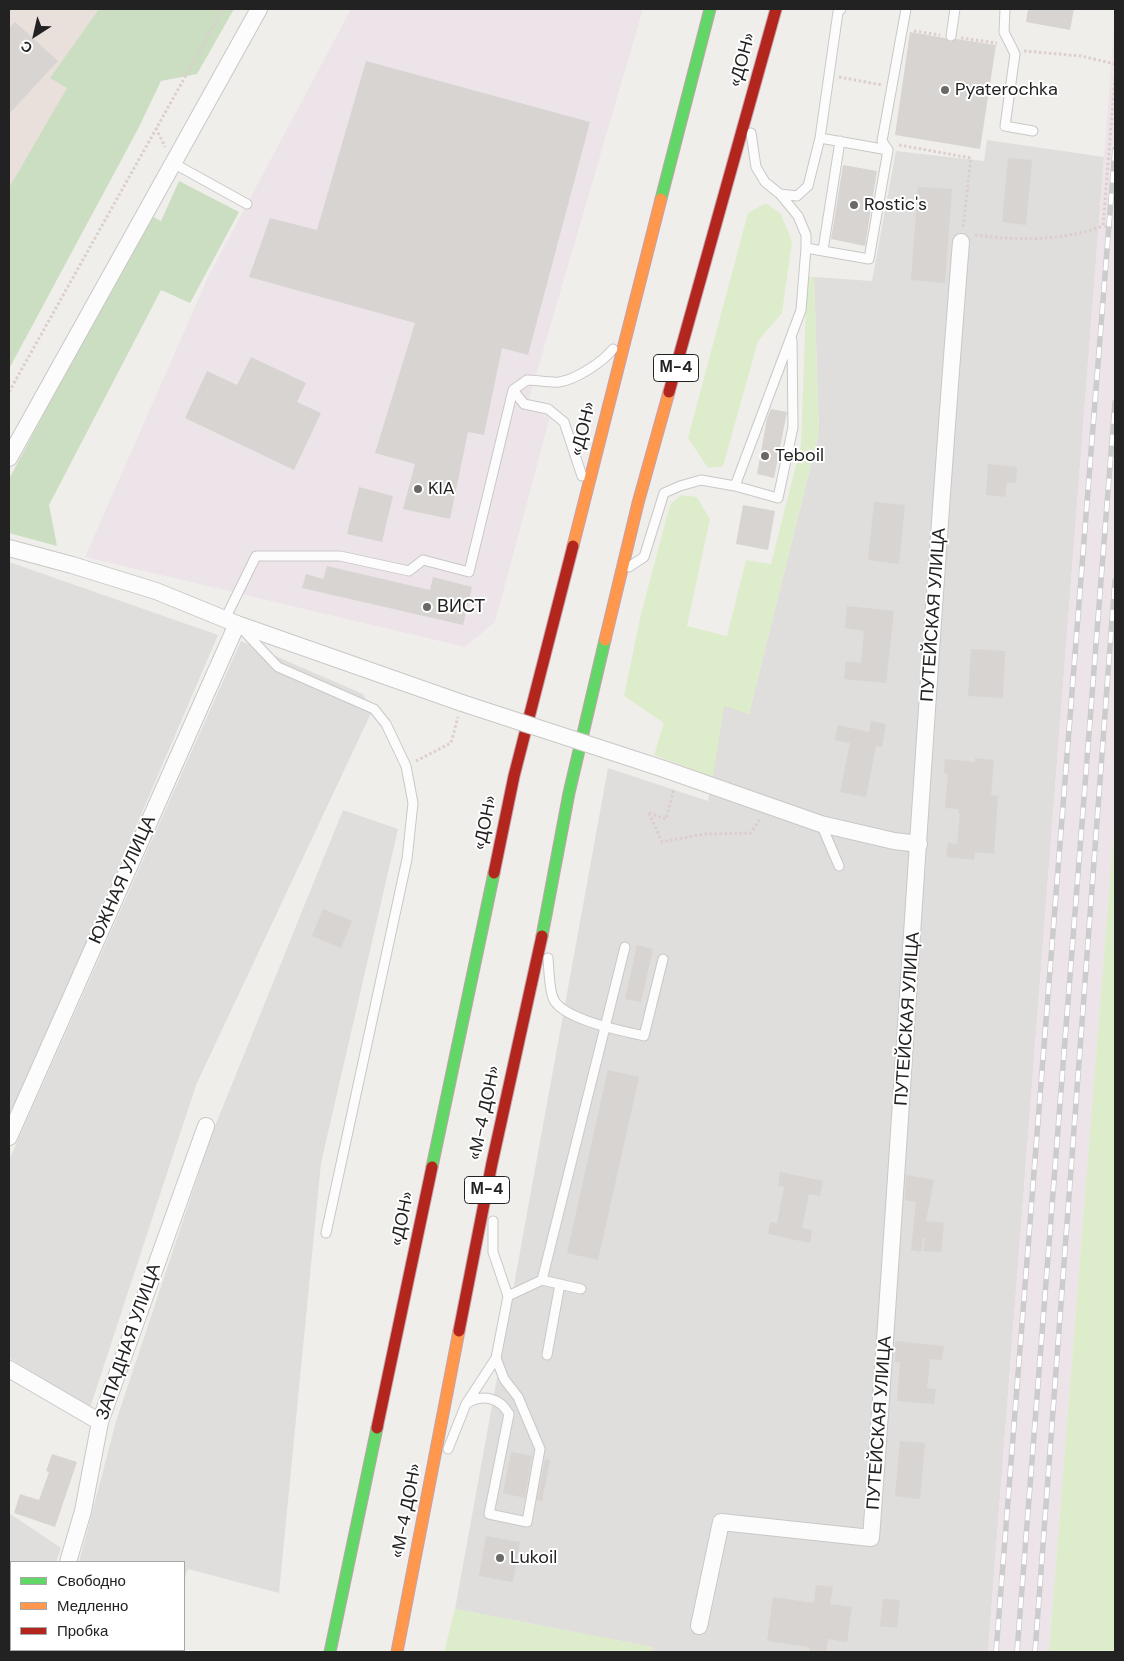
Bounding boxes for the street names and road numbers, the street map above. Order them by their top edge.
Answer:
street label: «ДОН» [725,30,761,90]
road number: М-4 [654,354,698,382]
street label: «ДОН» [567,399,601,459]
street label: ПУТЕЙСКАЯ УЛИЦА [917,527,951,703]
street label: «ДОН» [470,794,502,852]
street label: ЮЖНАЯ УЛИЦА [85,813,161,947]
street label: ПУТЕЙСКАЯ УЛИЦА [891,931,925,1107]
street label: «М-4 ДОН» [464,1064,506,1162]
road number: М-4 [464,1176,510,1204]
street label: «ДОН» [387,1190,419,1248]
street label: ЗАПАДНАЯ УЛИЦА [92,1261,166,1423]
street label: ПУТЕЙСКАЯ УЛИЦА [863,1335,897,1511]
street label: «М-4 ДОН» [387,1462,427,1560]

